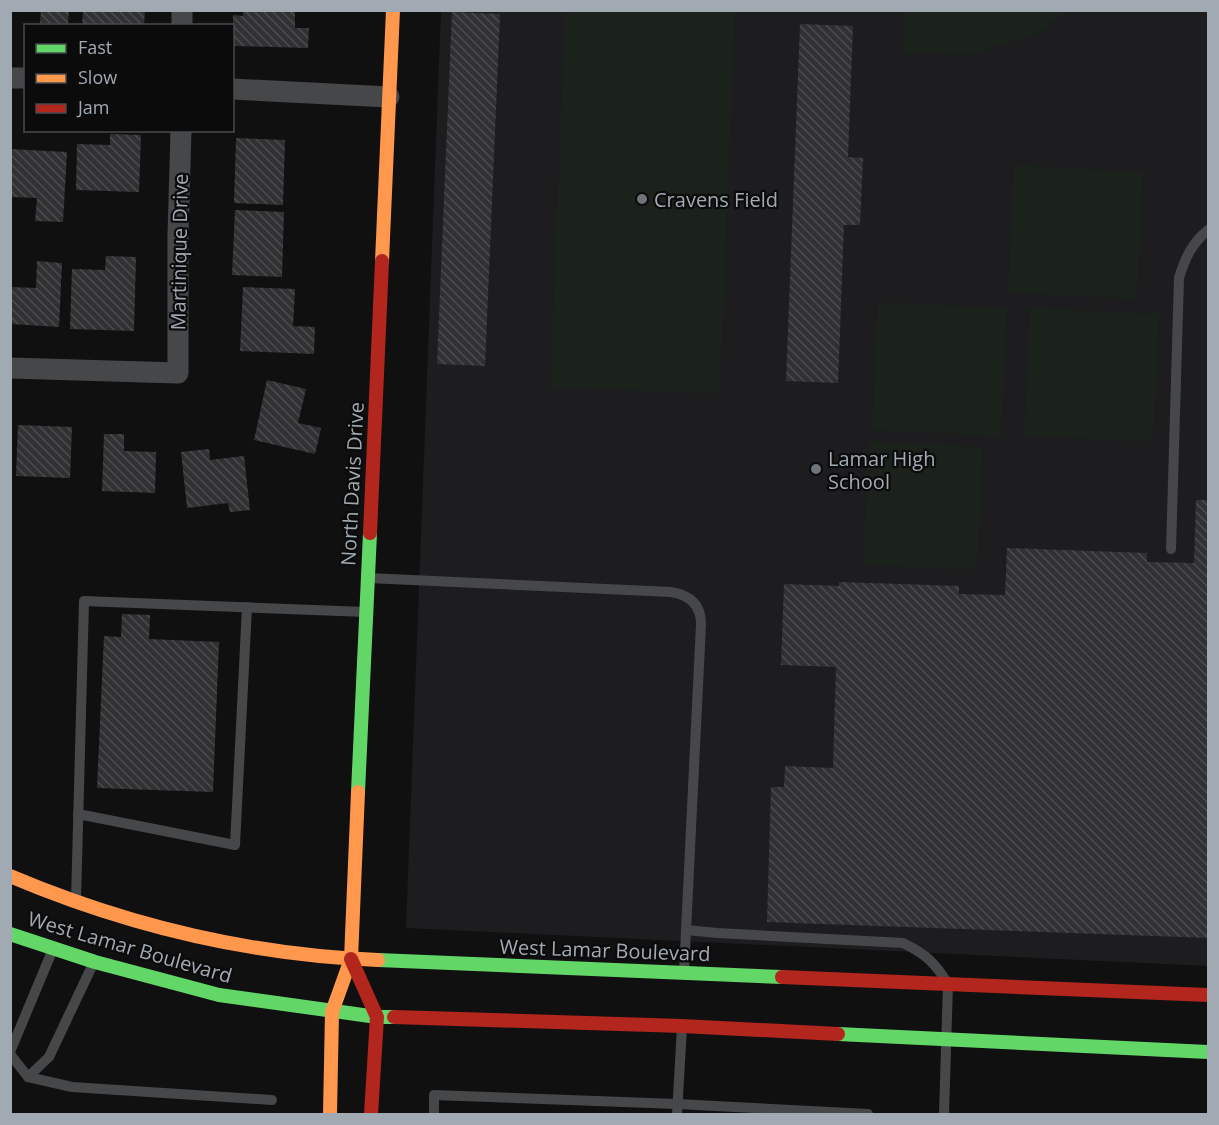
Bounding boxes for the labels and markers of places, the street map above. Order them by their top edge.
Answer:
place label: Cravens Field [654,186,778,213]
marker: Cravens Field [635,192,649,206]
place label: Lamar High School [828,445,935,495]
marker: Lamar High School [809,462,823,476]

